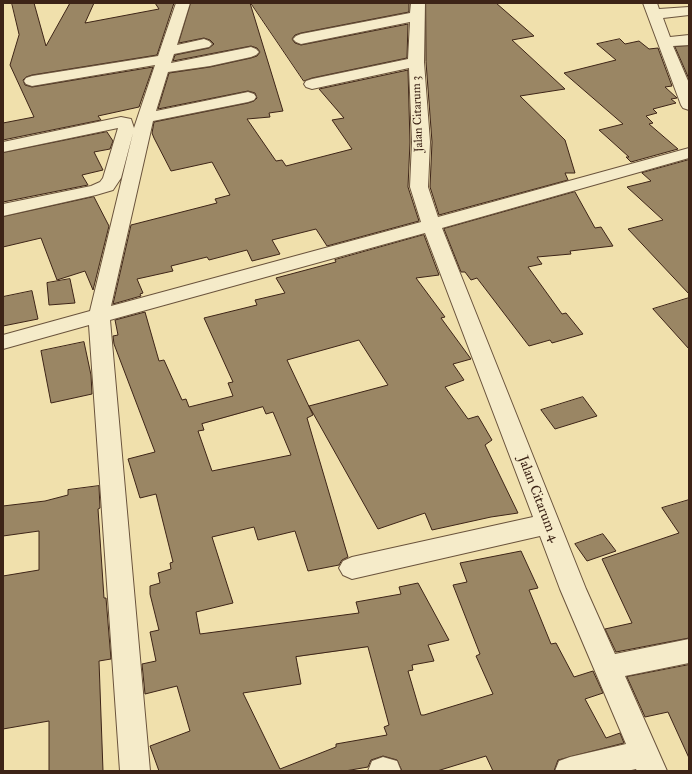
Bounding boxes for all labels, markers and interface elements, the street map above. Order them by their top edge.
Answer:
street label: Jalan Citarum 3 [409,76,427,152]
street label: Jalan Citarum 4 [514,453,562,545]

